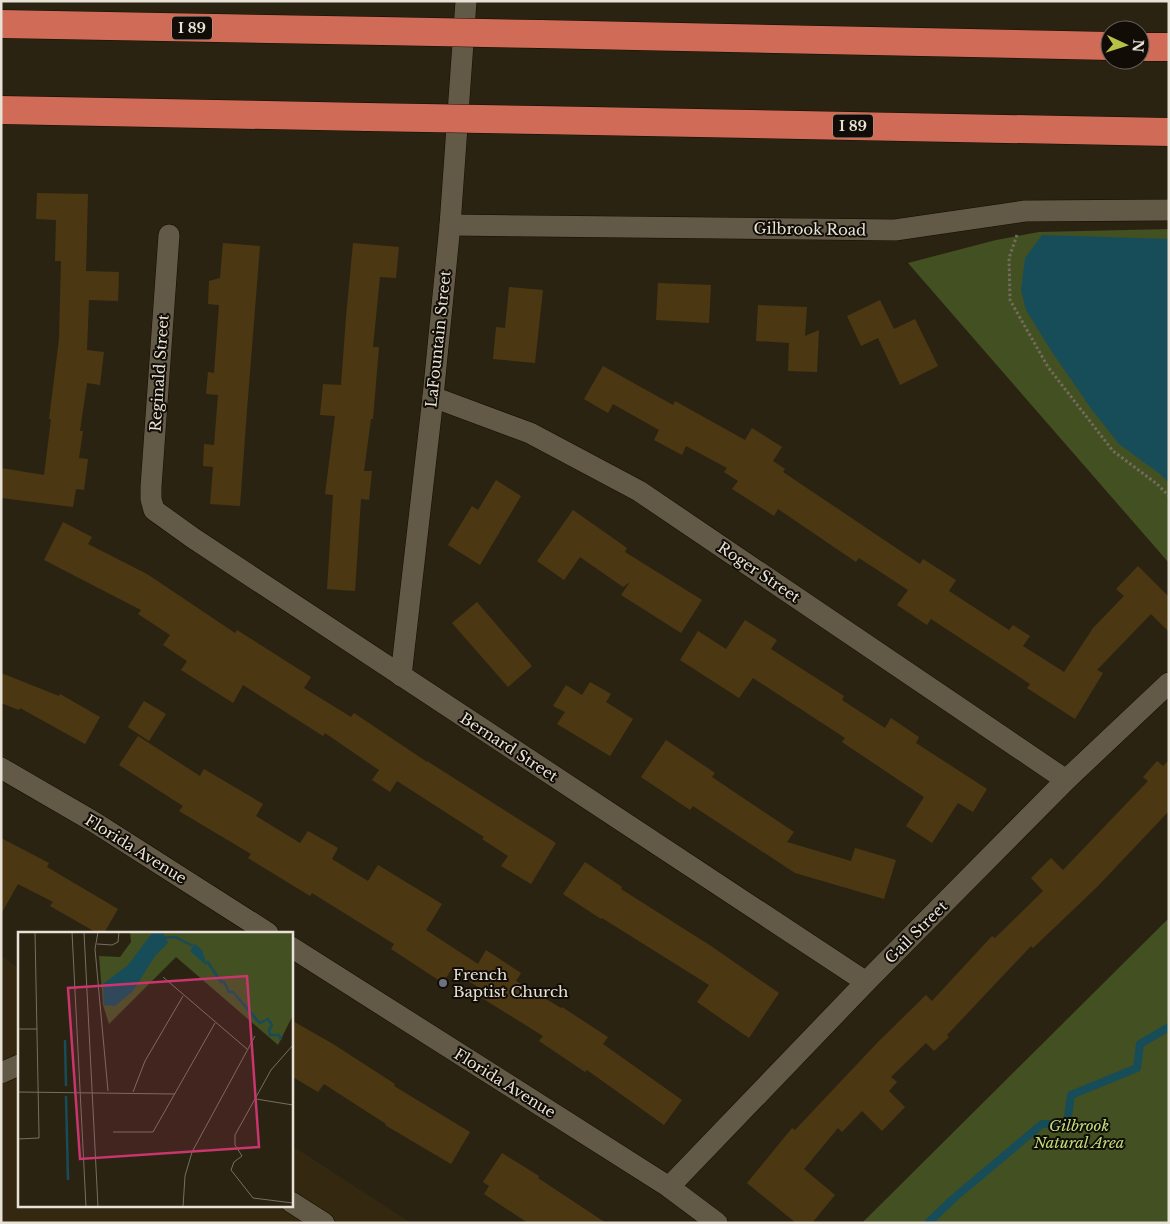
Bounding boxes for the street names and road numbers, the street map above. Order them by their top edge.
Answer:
road number: I 89 [172,16,212,40]
road number: I 89 [833,114,873,138]
street label: Gilbrook Road [753,219,867,239]
street label: LaFountain Street [421,269,455,408]
street label: Reginald Street [145,313,173,432]
street label: Roger Street [714,538,804,607]
street label: Bernard Street [457,708,562,786]
street label: Florida Avenue [82,810,190,888]
street label: Gail Street [881,896,952,967]
street label: Florida Avenue [451,1044,559,1122]

